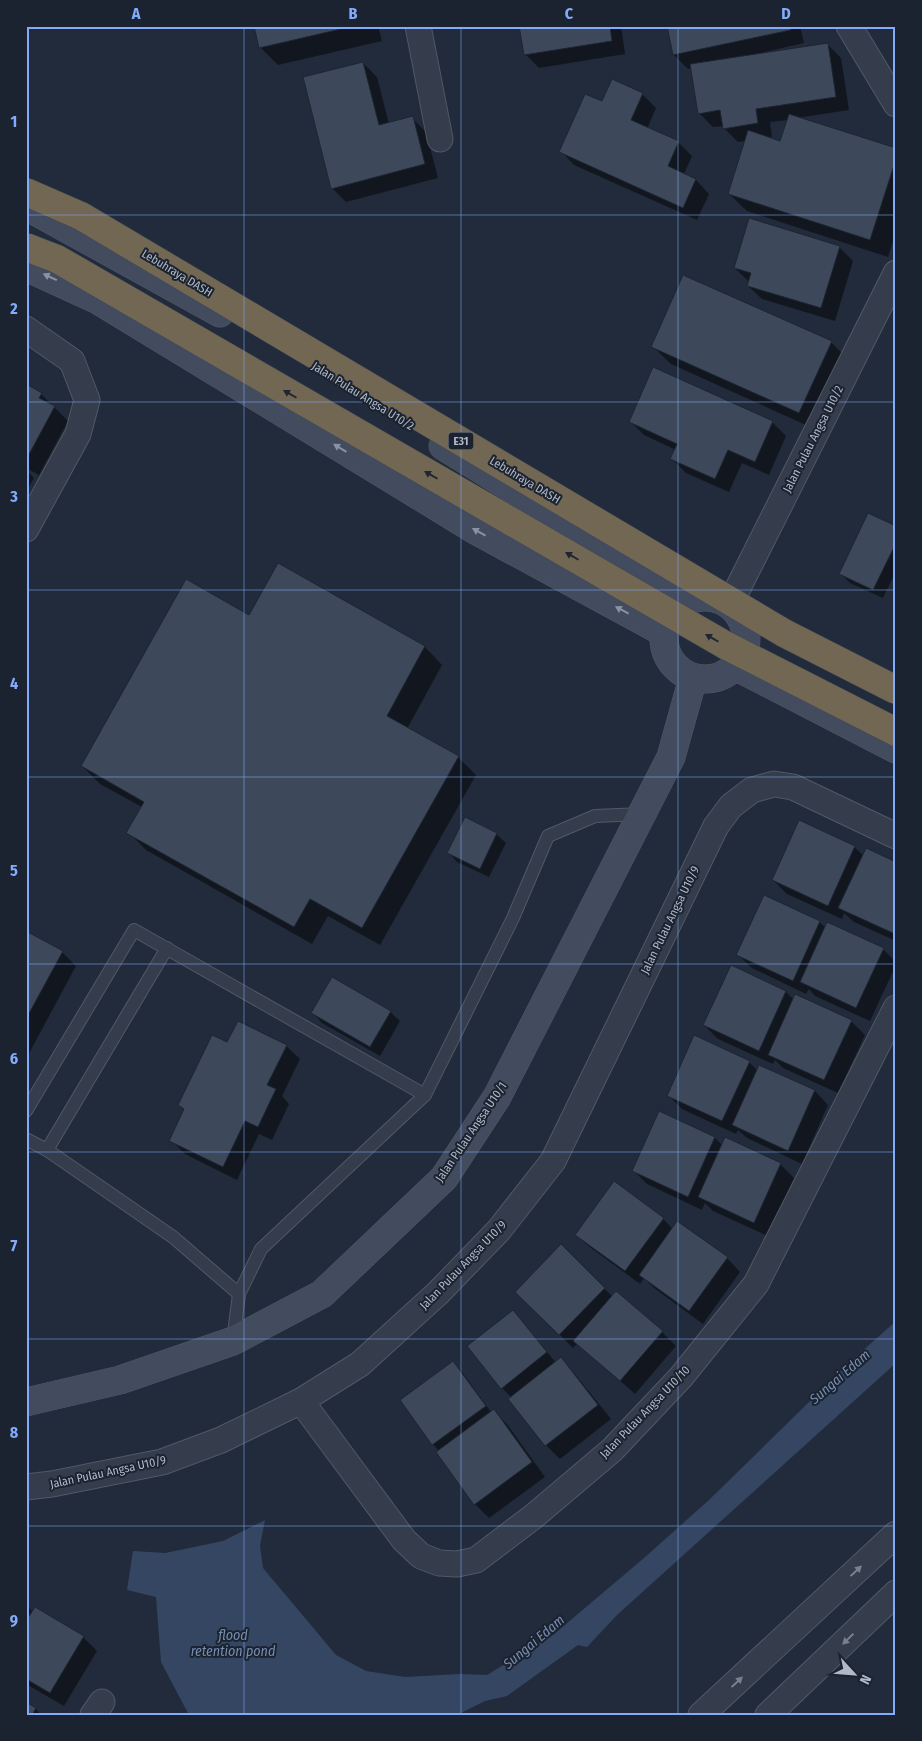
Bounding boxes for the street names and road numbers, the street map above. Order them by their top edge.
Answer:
street label: Lebuhraya DASH [139,246,215,300]
street label: Jalan Pulau Angsa U10/2 [309,359,417,433]
street label: Jalan Pulau Angsa U10/2 [780,383,846,495]
road number: E31 [448,432,474,450]
street label: Lebuhraya DASH [487,453,563,507]
street label: Jalan Pulau Angsa U10/9 [638,864,702,976]
street label: Jalan Pulau Angsa U10/1 [432,1080,510,1184]
street label: Jalan Pulau Angsa U10/9 [417,1217,509,1312]
street label: Jalan Pulau Angsa U10/10 [597,1363,693,1461]
street label: Jalan Pulau Angsa U10/9 [49,1453,168,1491]

